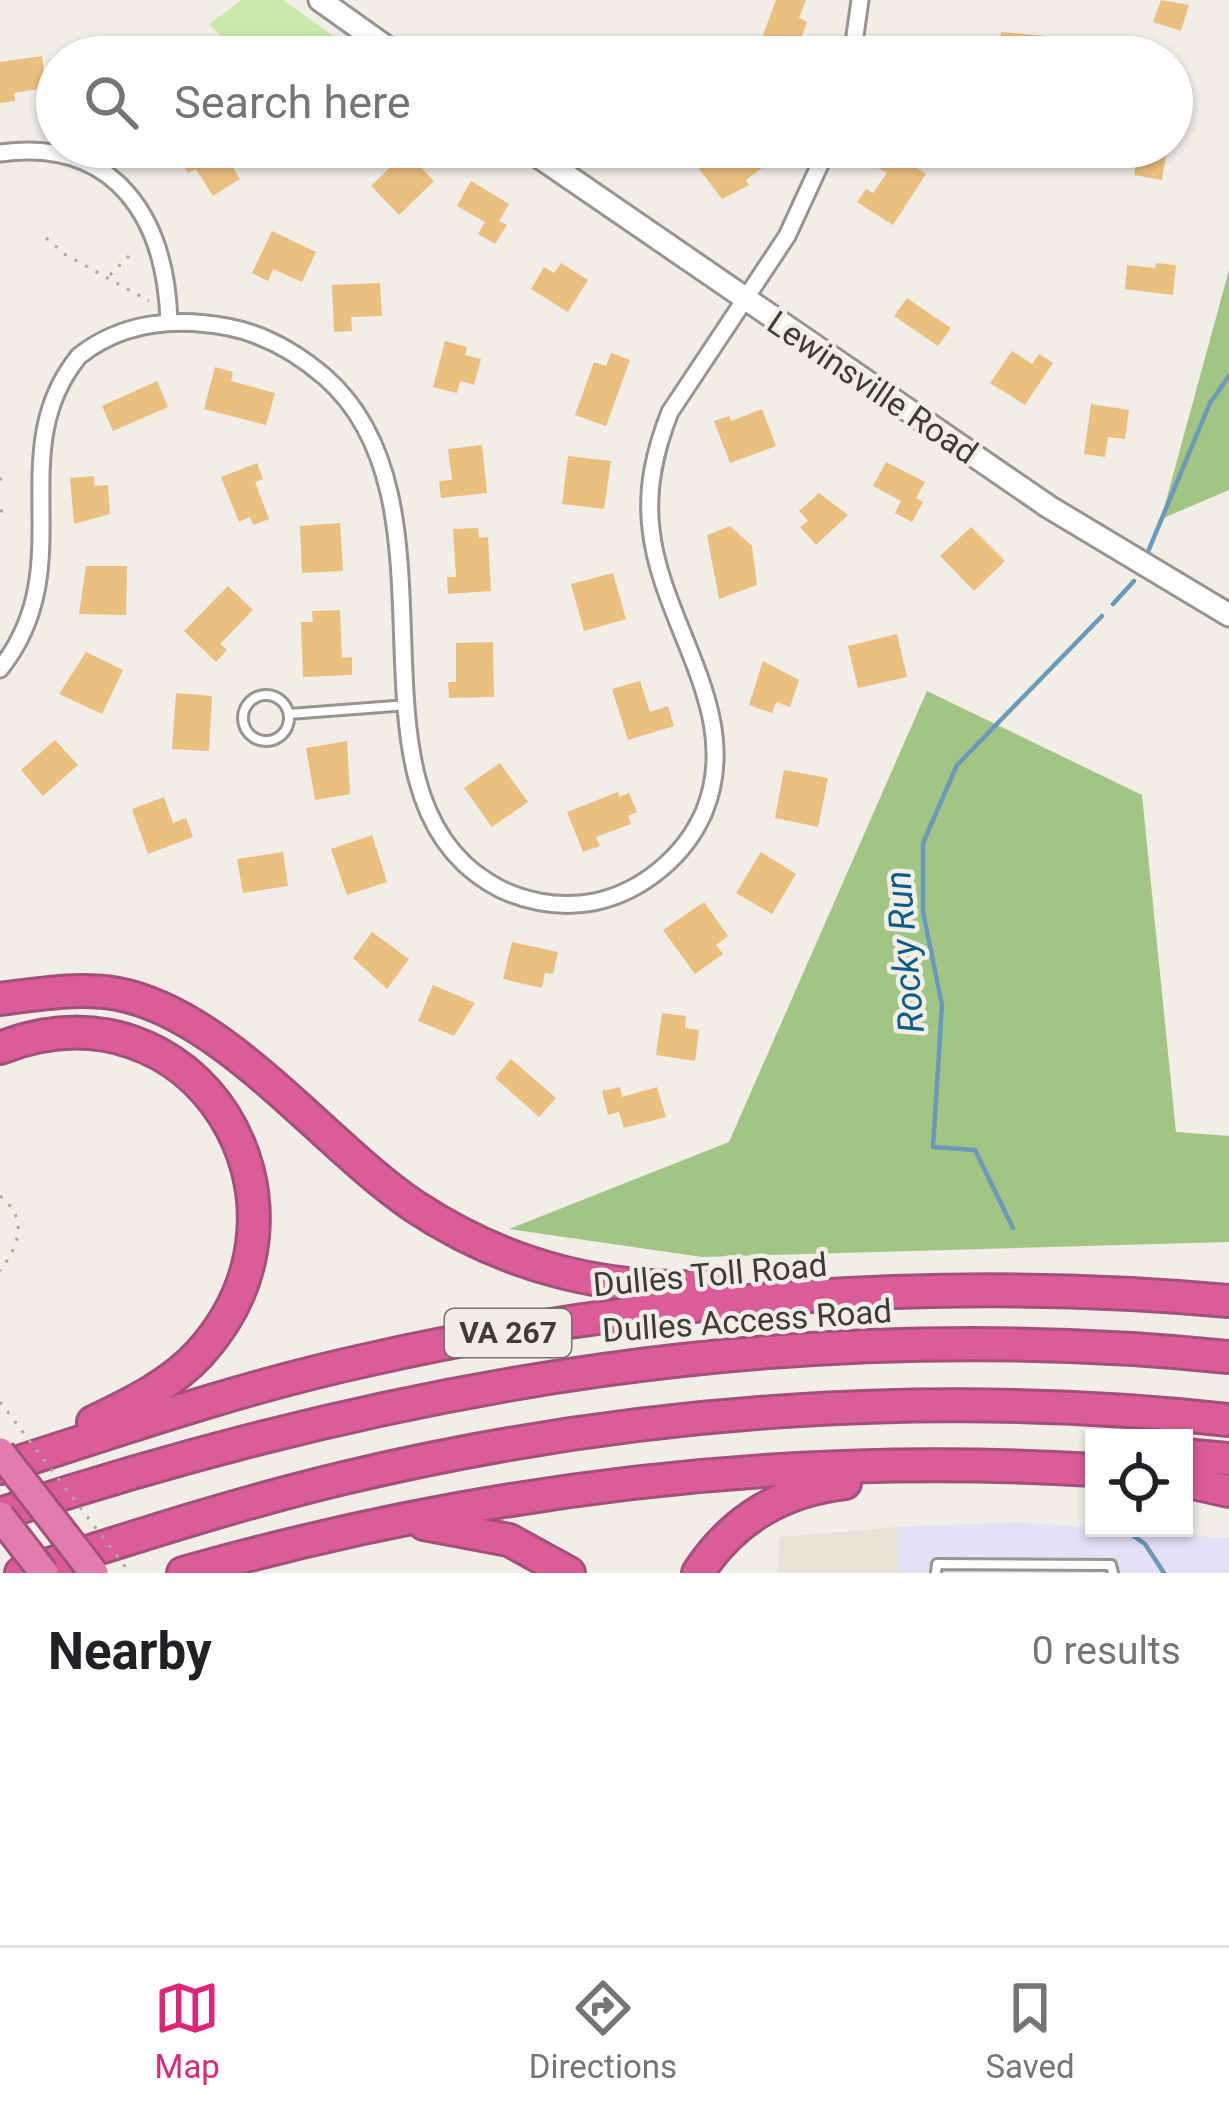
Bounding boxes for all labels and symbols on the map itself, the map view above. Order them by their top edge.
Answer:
street label: Lewinsville Road [760,303,985,472]
water label: Rocky Run [877,869,933,1035]
street label: Dulles Toll Road [591,1245,829,1304]
street label: Dulles Access Road [601,1291,893,1350]
road number: VA 267 [445,1309,571,1357]

